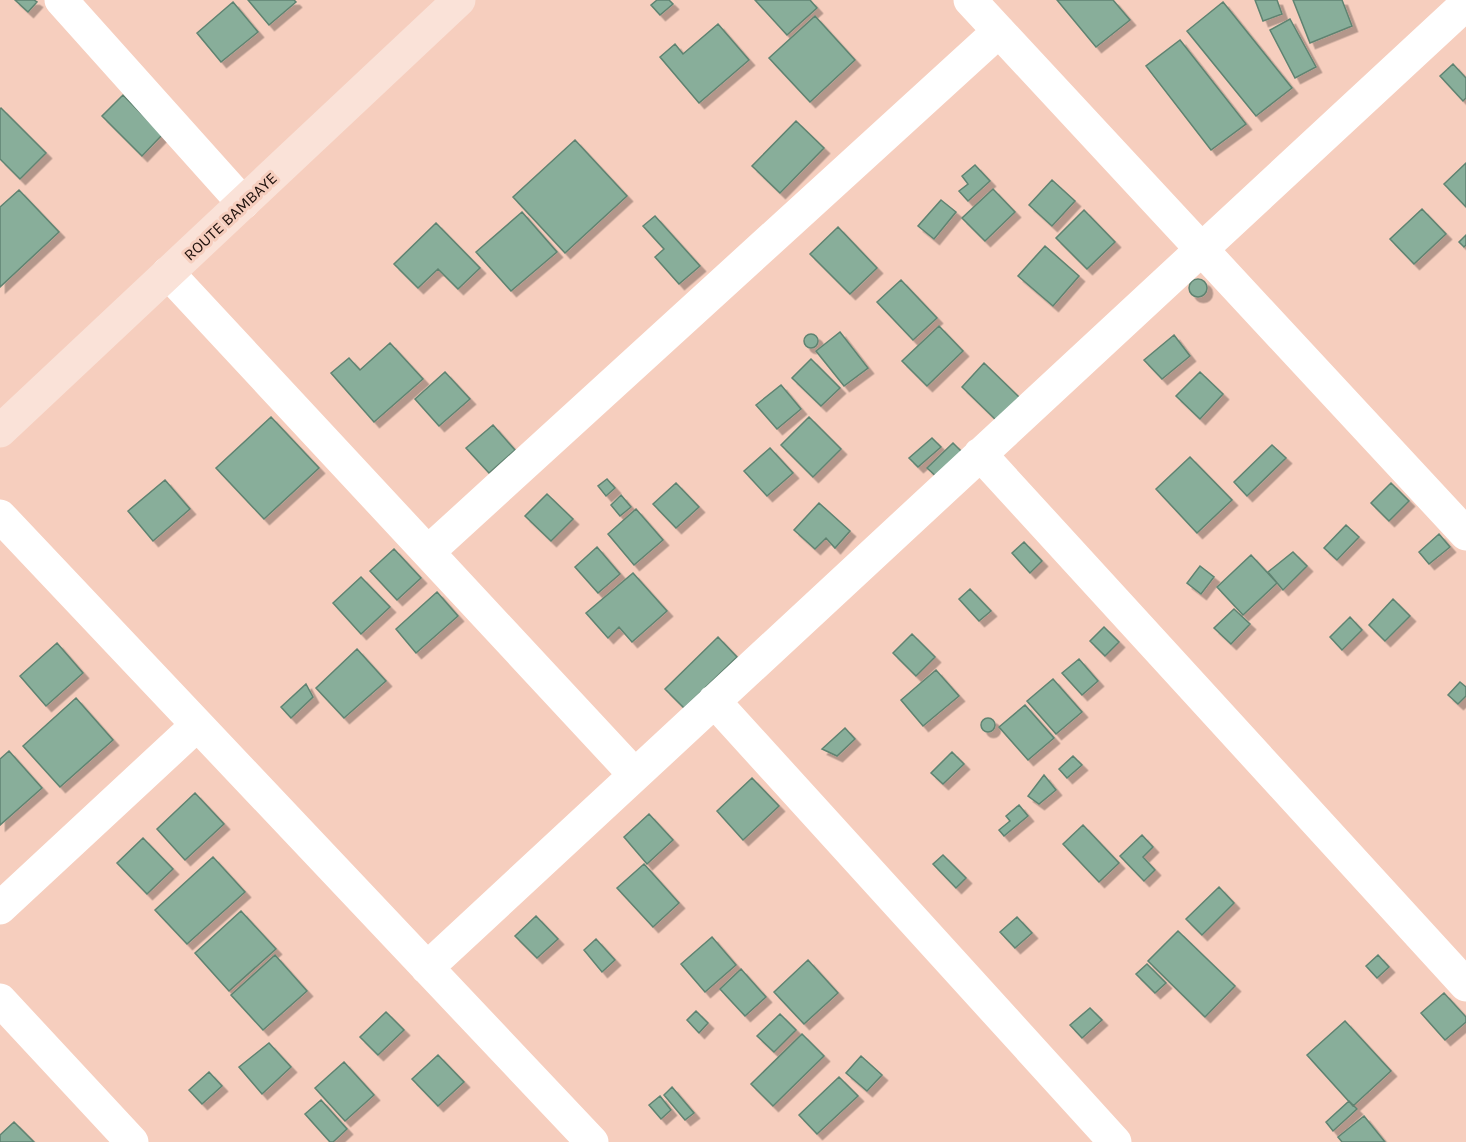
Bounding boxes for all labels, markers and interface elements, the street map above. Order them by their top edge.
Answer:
street label: ROUTE BAMBAYE [180,168,281,264]

